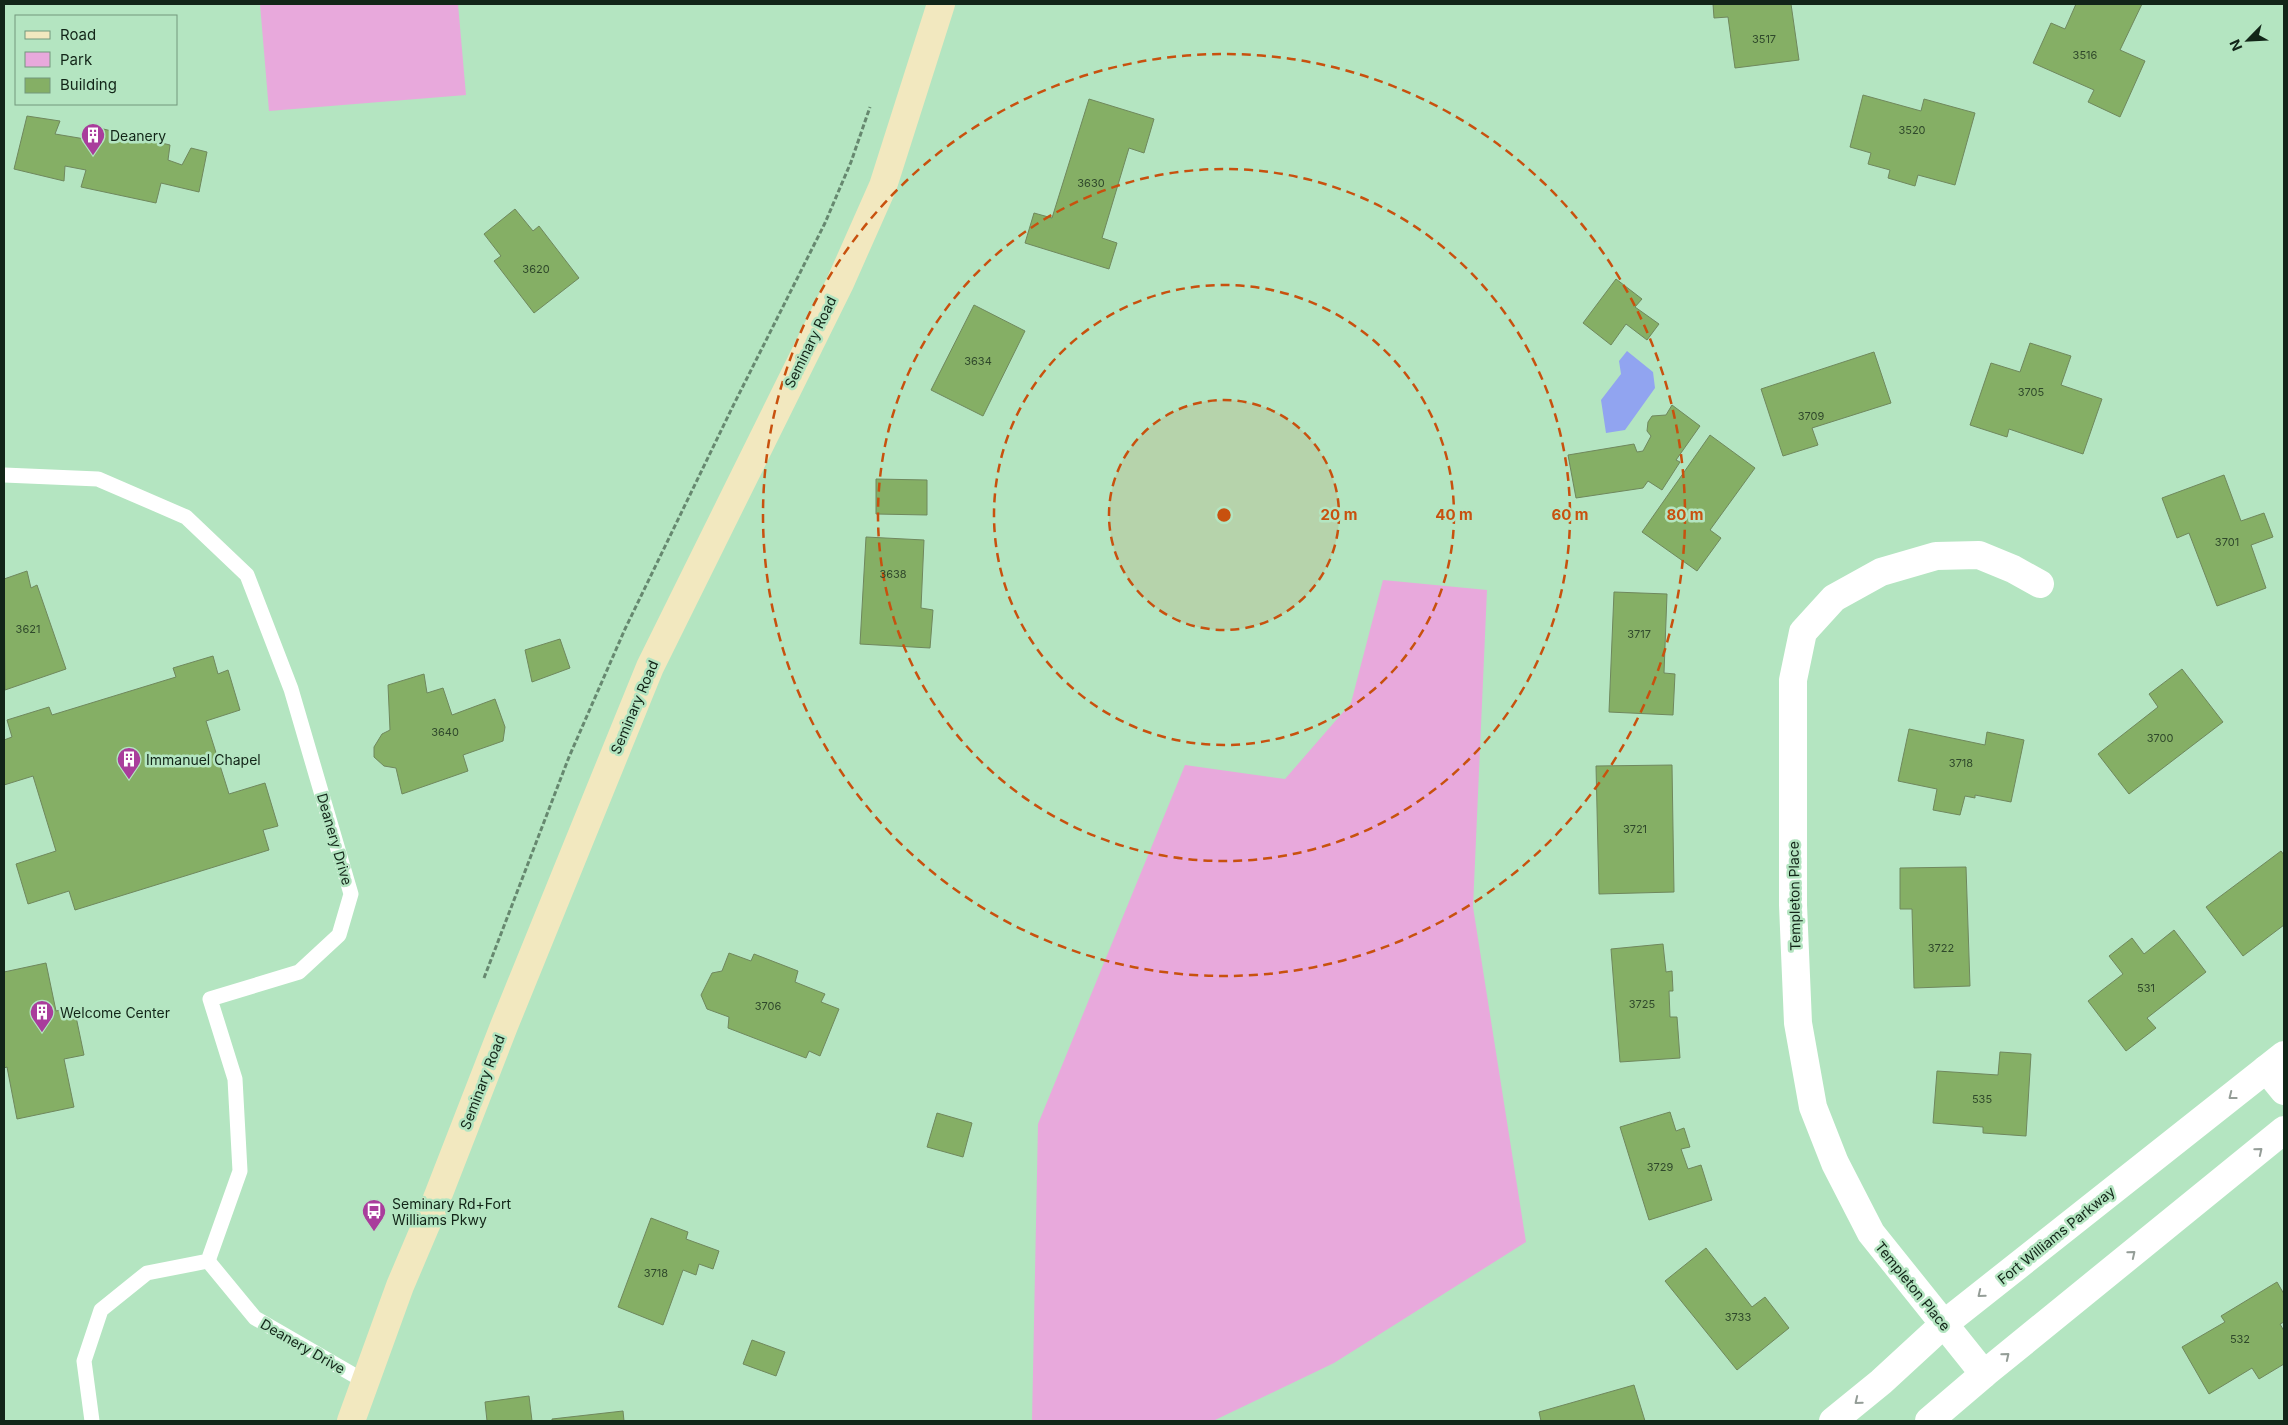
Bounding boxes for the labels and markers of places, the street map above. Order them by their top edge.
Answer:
building icon: Deanery [80,122,106,156]
place label: Deanery [110,127,166,144]
centre of rings [1215,506,1233,524]
building icon: Immanuel Chapel [116,746,142,780]
place label: Immanuel Chapel [146,751,261,768]
building icon: Welcome Center [29,999,55,1033]
place label: Welcome Center [60,1004,170,1021]
place label: Seminary Rd+Fort Williams Pkwy [392,1195,511,1228]
bus stop icon: Seminary Rd+Fort Williams Pkwy [361,1198,387,1232]

